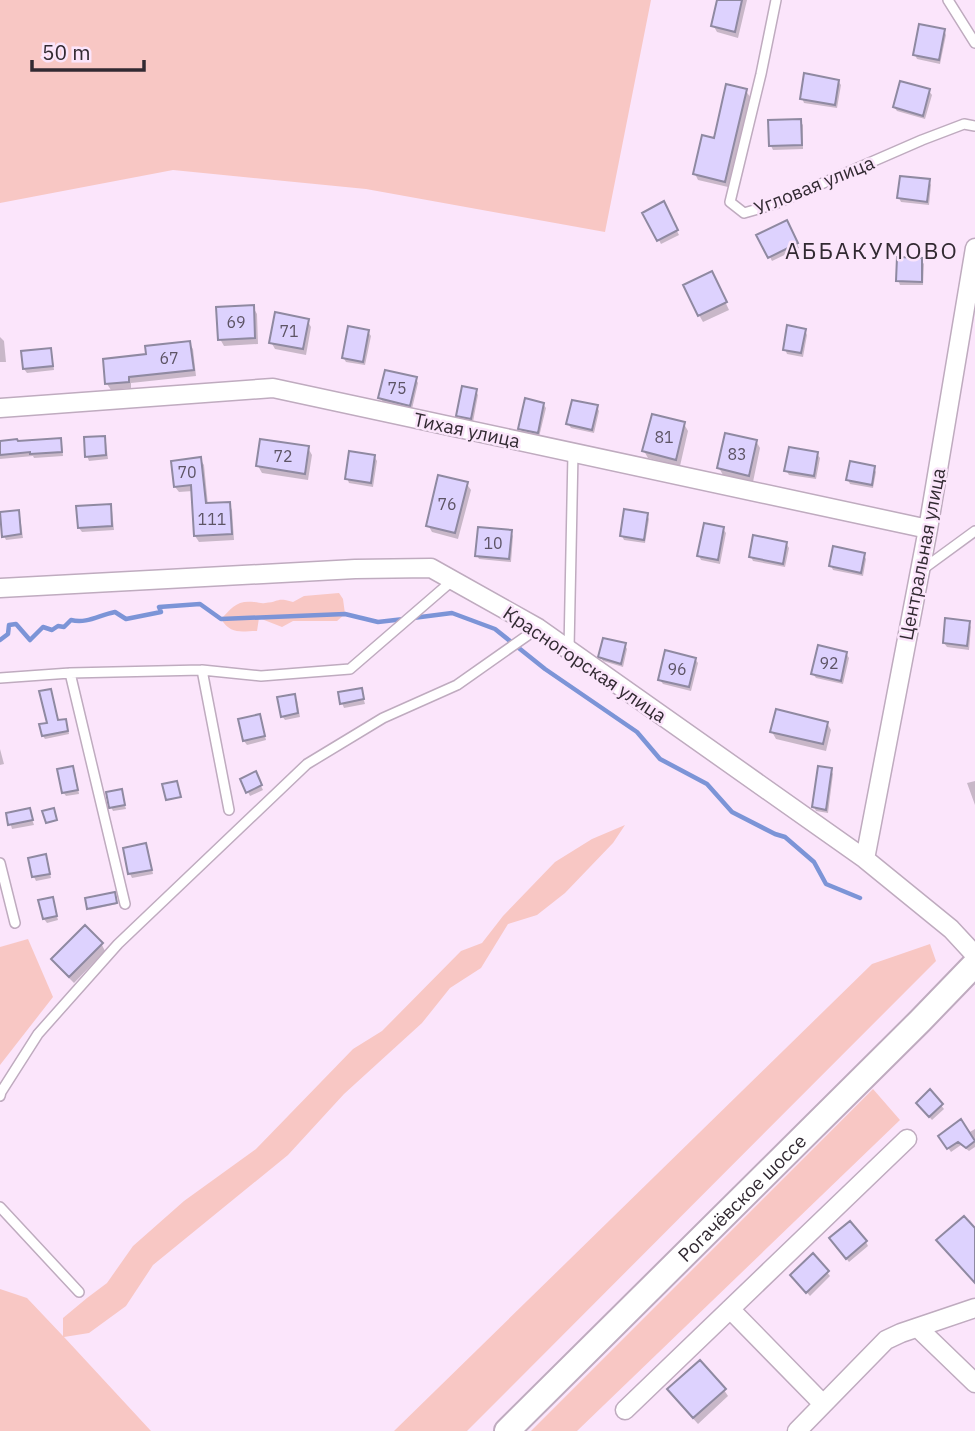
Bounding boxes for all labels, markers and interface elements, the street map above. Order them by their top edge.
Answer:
scale bar [32,28,144,72]
text: 50 m [42,38,91,66]
street label: Угловая улица [750,150,878,220]
district label: АББАКУМОВО [785,235,959,265]
house number: 69 [226,312,246,332]
house number: 71 [279,321,299,341]
house number: 67 [159,348,179,368]
house number: 75 [387,378,407,398]
street label: Тихая улица [412,407,522,453]
house number: 81 [654,427,674,447]
house number: 83 [727,444,747,464]
house number: 72 [273,446,293,466]
house number: 70 [177,462,197,482]
street label: Центральная улица [894,466,950,642]
house number: 76 [437,494,457,514]
house number: 111 [198,509,226,529]
house number: 10 [483,533,503,553]
street label: Красногорская улица [499,600,671,728]
house number: 92 [819,653,839,673]
house number: 96 [667,659,687,679]
street label: Рогачёвское шоссе [673,1129,811,1267]

